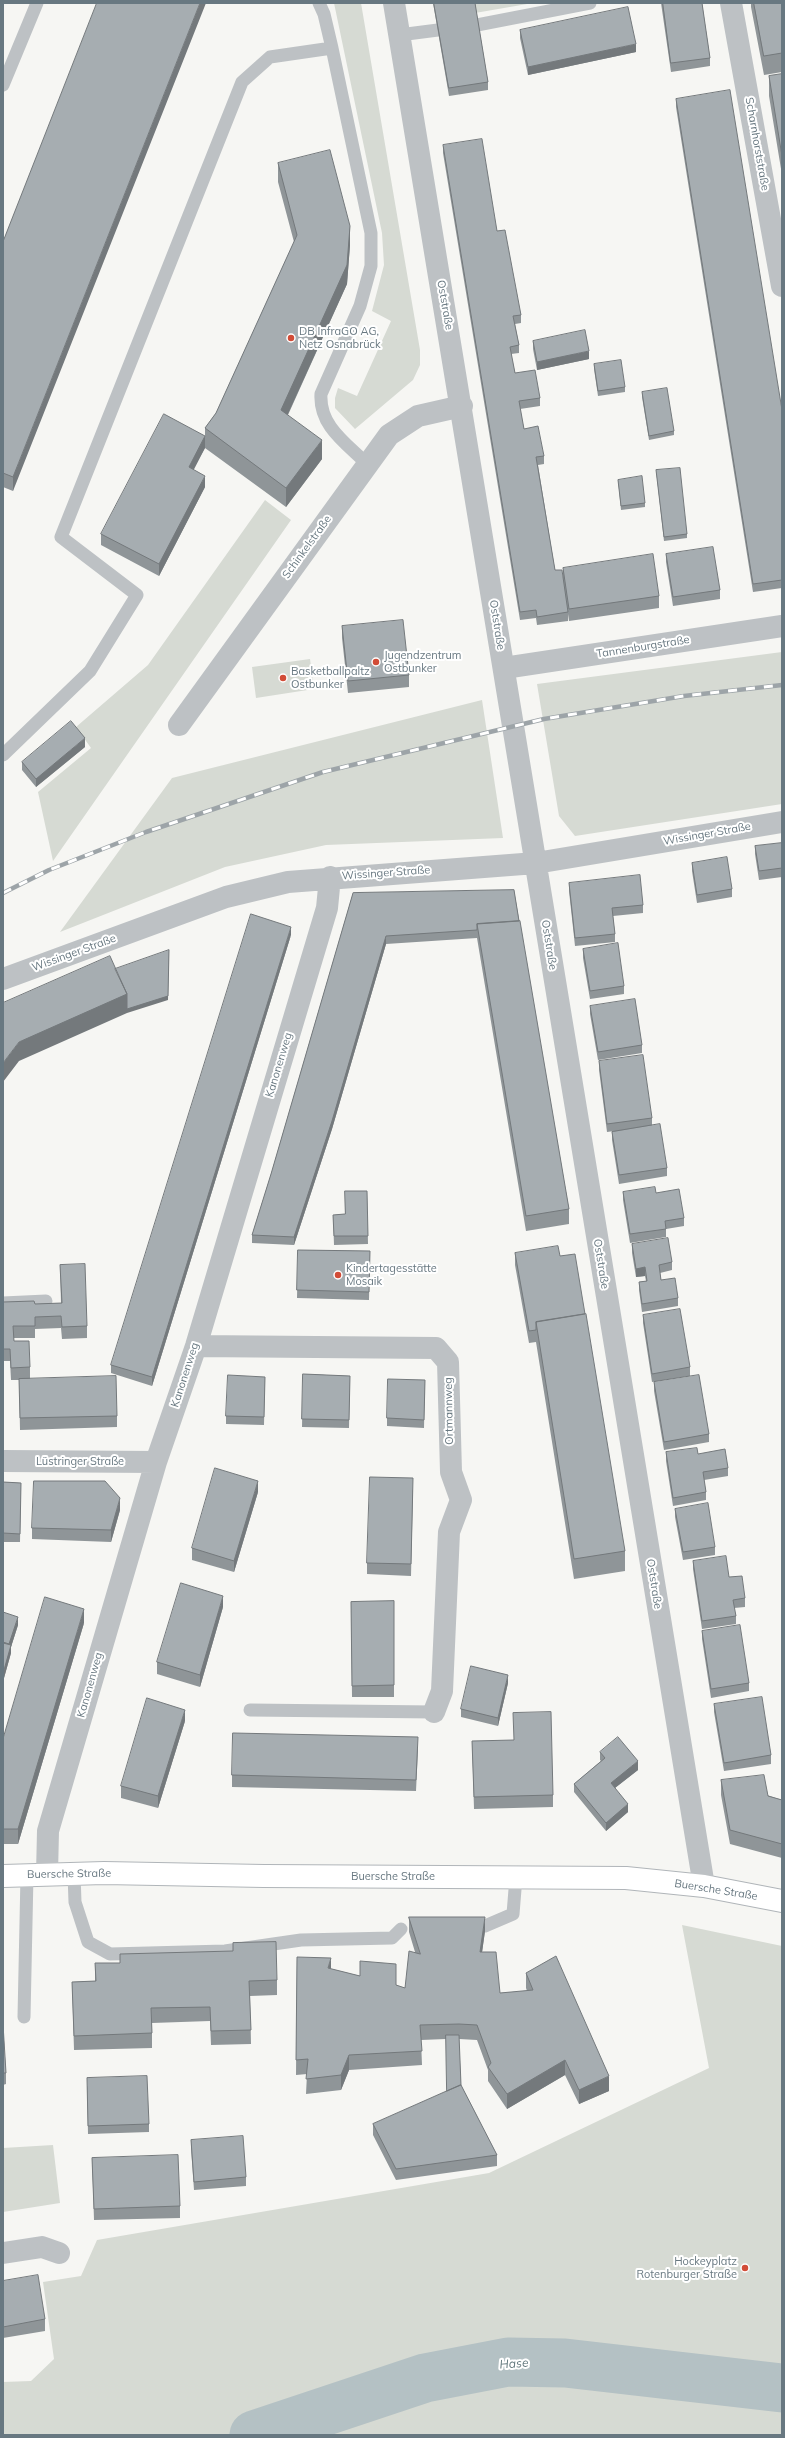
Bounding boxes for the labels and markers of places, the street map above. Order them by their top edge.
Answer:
place label: DB InfraGO AG, Netz Osnabrück [299,325,381,351]
marker: DB InfraGO AG, Netz Osnabrück [286,333,296,343]
place label: Jugendzentrum Ostbunker [384,649,462,675]
marker: Jugendzentrum Ostbunker [371,657,381,667]
place label: Basketballpaltz Ostbunker [291,665,370,691]
marker: Basketballpaltz Ostbunker [278,673,288,683]
place label: Kindertagesstätte Mosaik [346,1262,437,1288]
marker: Kindertagesstätte Mosaik [333,1270,343,1280]
place label: Hockeyplatz Rotenburger Straße [637,2255,737,2281]
marker: Hockeyplatz Rotenburger Straße [740,2263,750,2273]

